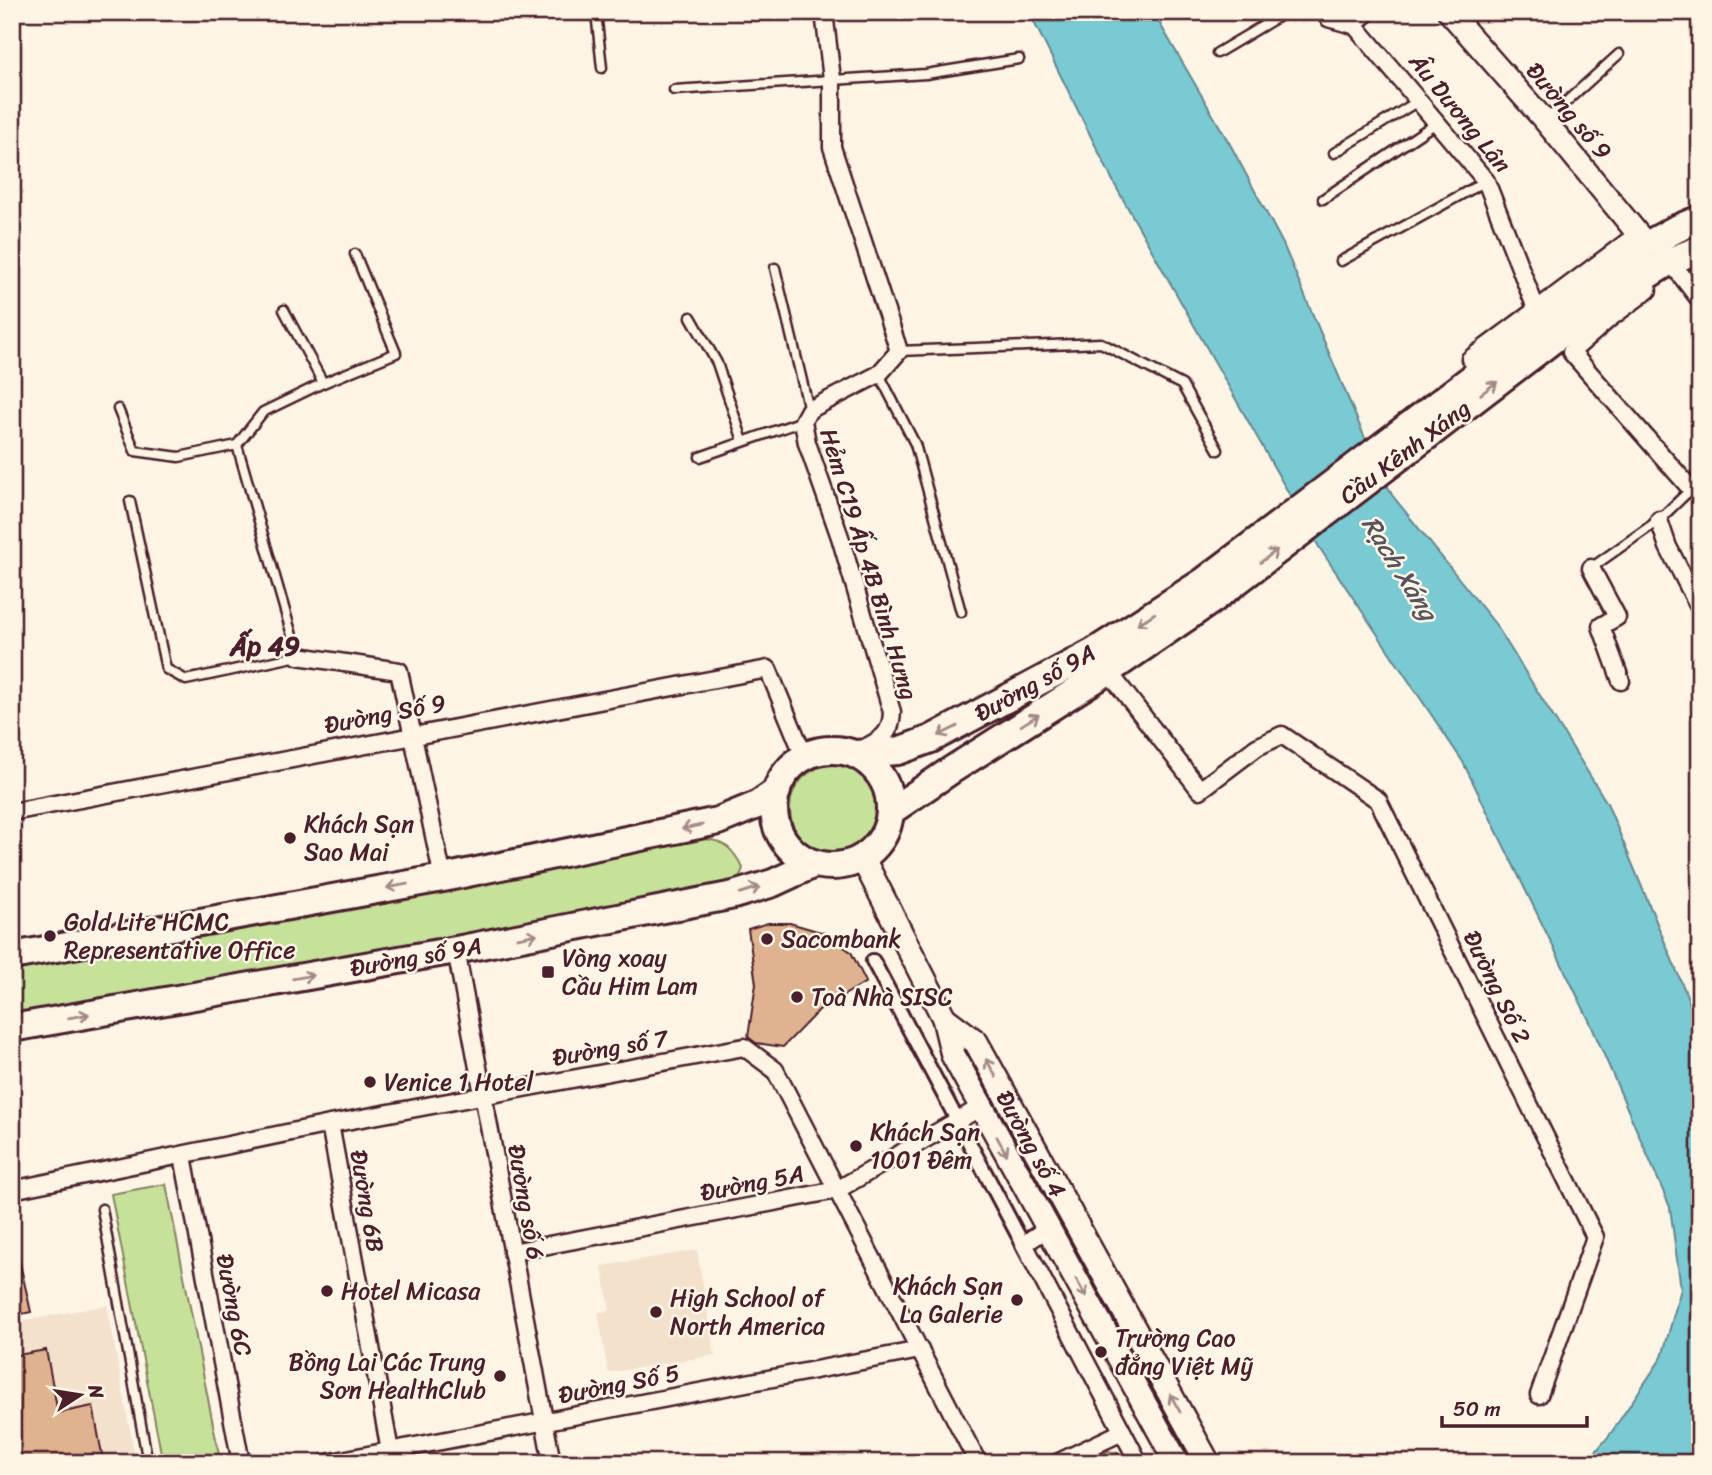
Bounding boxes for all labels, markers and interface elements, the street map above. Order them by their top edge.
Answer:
street label: Âu Dương Lân [1397,42,1522,183]
street label: Đường số 9 [1515,52,1623,170]
one-way arrow [1479,381,1498,396]
street label: Cầu Kênh Xáng [1330,388,1480,516]
street label: Hẻm C19 Ấp 4B Bình Hưng [808,423,930,705]
water label: Rạch Xáng [1349,506,1452,632]
one-way arrow [1260,549,1278,564]
one-way arrow [1137,611,1156,626]
district label: Ấp 49 [229,623,300,669]
street label: Đường số 9A [966,632,1104,734]
street label: Đường Số 9 [321,682,449,746]
one-way arrow [1020,712,1040,726]
one-way arrow [938,724,959,738]
place label: Khách Sạn Sao Mai [304,803,414,873]
one-way arrow [681,820,704,834]
marker: Khách Sạn Sao Mai [282,830,298,846]
one-way arrow [386,880,409,894]
one-way arrow [739,883,761,896]
place label: Gold Lite HCMC Representative Office [64,901,296,971]
place label: Sacombank [781,918,902,960]
street label: Đường Số 2 [1451,923,1543,1051]
street label: Đường số 9A [347,925,485,989]
marker: Gold Lite HCMC Representative Office [42,928,58,944]
one-way arrow [515,929,538,942]
marker: Sacombank [759,931,775,947]
place label: Vòng xoay Cầu Him Lam [562,937,698,1007]
marker: Vòng xoay Cầu Him Lam [540,964,556,980]
one-way arrow [292,970,314,983]
place label: Toà Nhà SISC [811,976,953,1018]
marker: Toà Nhà SISC [789,989,805,1005]
one-way arrow [68,1009,90,1023]
street label: Đường số 7 [549,1017,672,1079]
one-way arrow [984,1058,998,1078]
place label: Venice 1 Hotel [384,1061,535,1103]
marker: Venice 1 Hotel [362,1074,378,1090]
street label: Đường số 4 [984,1082,1078,1206]
place label: Khách Sạn 1001 Đêm [870,1111,980,1181]
one-way arrow [996,1135,1009,1156]
marker: Khách Sạn 1001 Đêm [848,1138,864,1154]
street label: Đường số 6 [495,1141,557,1263]
street label: Đường 6B [337,1146,397,1256]
street label: Đường 5A [696,1152,808,1214]
street label: Đường 6C [204,1250,264,1360]
place label: Khách Sạn La Galerie [893,1265,1003,1335]
place label: Hotel Micasa [341,1270,481,1312]
place label: High School of North America [670,1277,827,1347]
one-way arrow [1075,1277,1088,1298]
marker: Hotel Micasa [319,1283,335,1299]
marker: Khách Sạn La Galerie [1009,1292,1025,1308]
marker: High School of North America [648,1304,664,1320]
place label: Trường Cao đẳng Việt Mỹ [1115,1317,1254,1387]
place label: Bồng Lai Các Trung Sơn HealthClub [289,1341,486,1411]
marker: Trường Cao đẳng Việt Mỹ [1093,1344,1109,1360]
street label: Đường Số 5 [555,1352,683,1416]
north arrow [46,1360,116,1430]
marker: Bồng Lai Các Trung Sơn HealthClub [492,1368,508,1384]
text: N [78,1381,114,1402]
scale bar [1442,1384,1588,1428]
text: 50 m [1453,1390,1501,1428]
one-way arrow [1168,1393,1181,1414]

